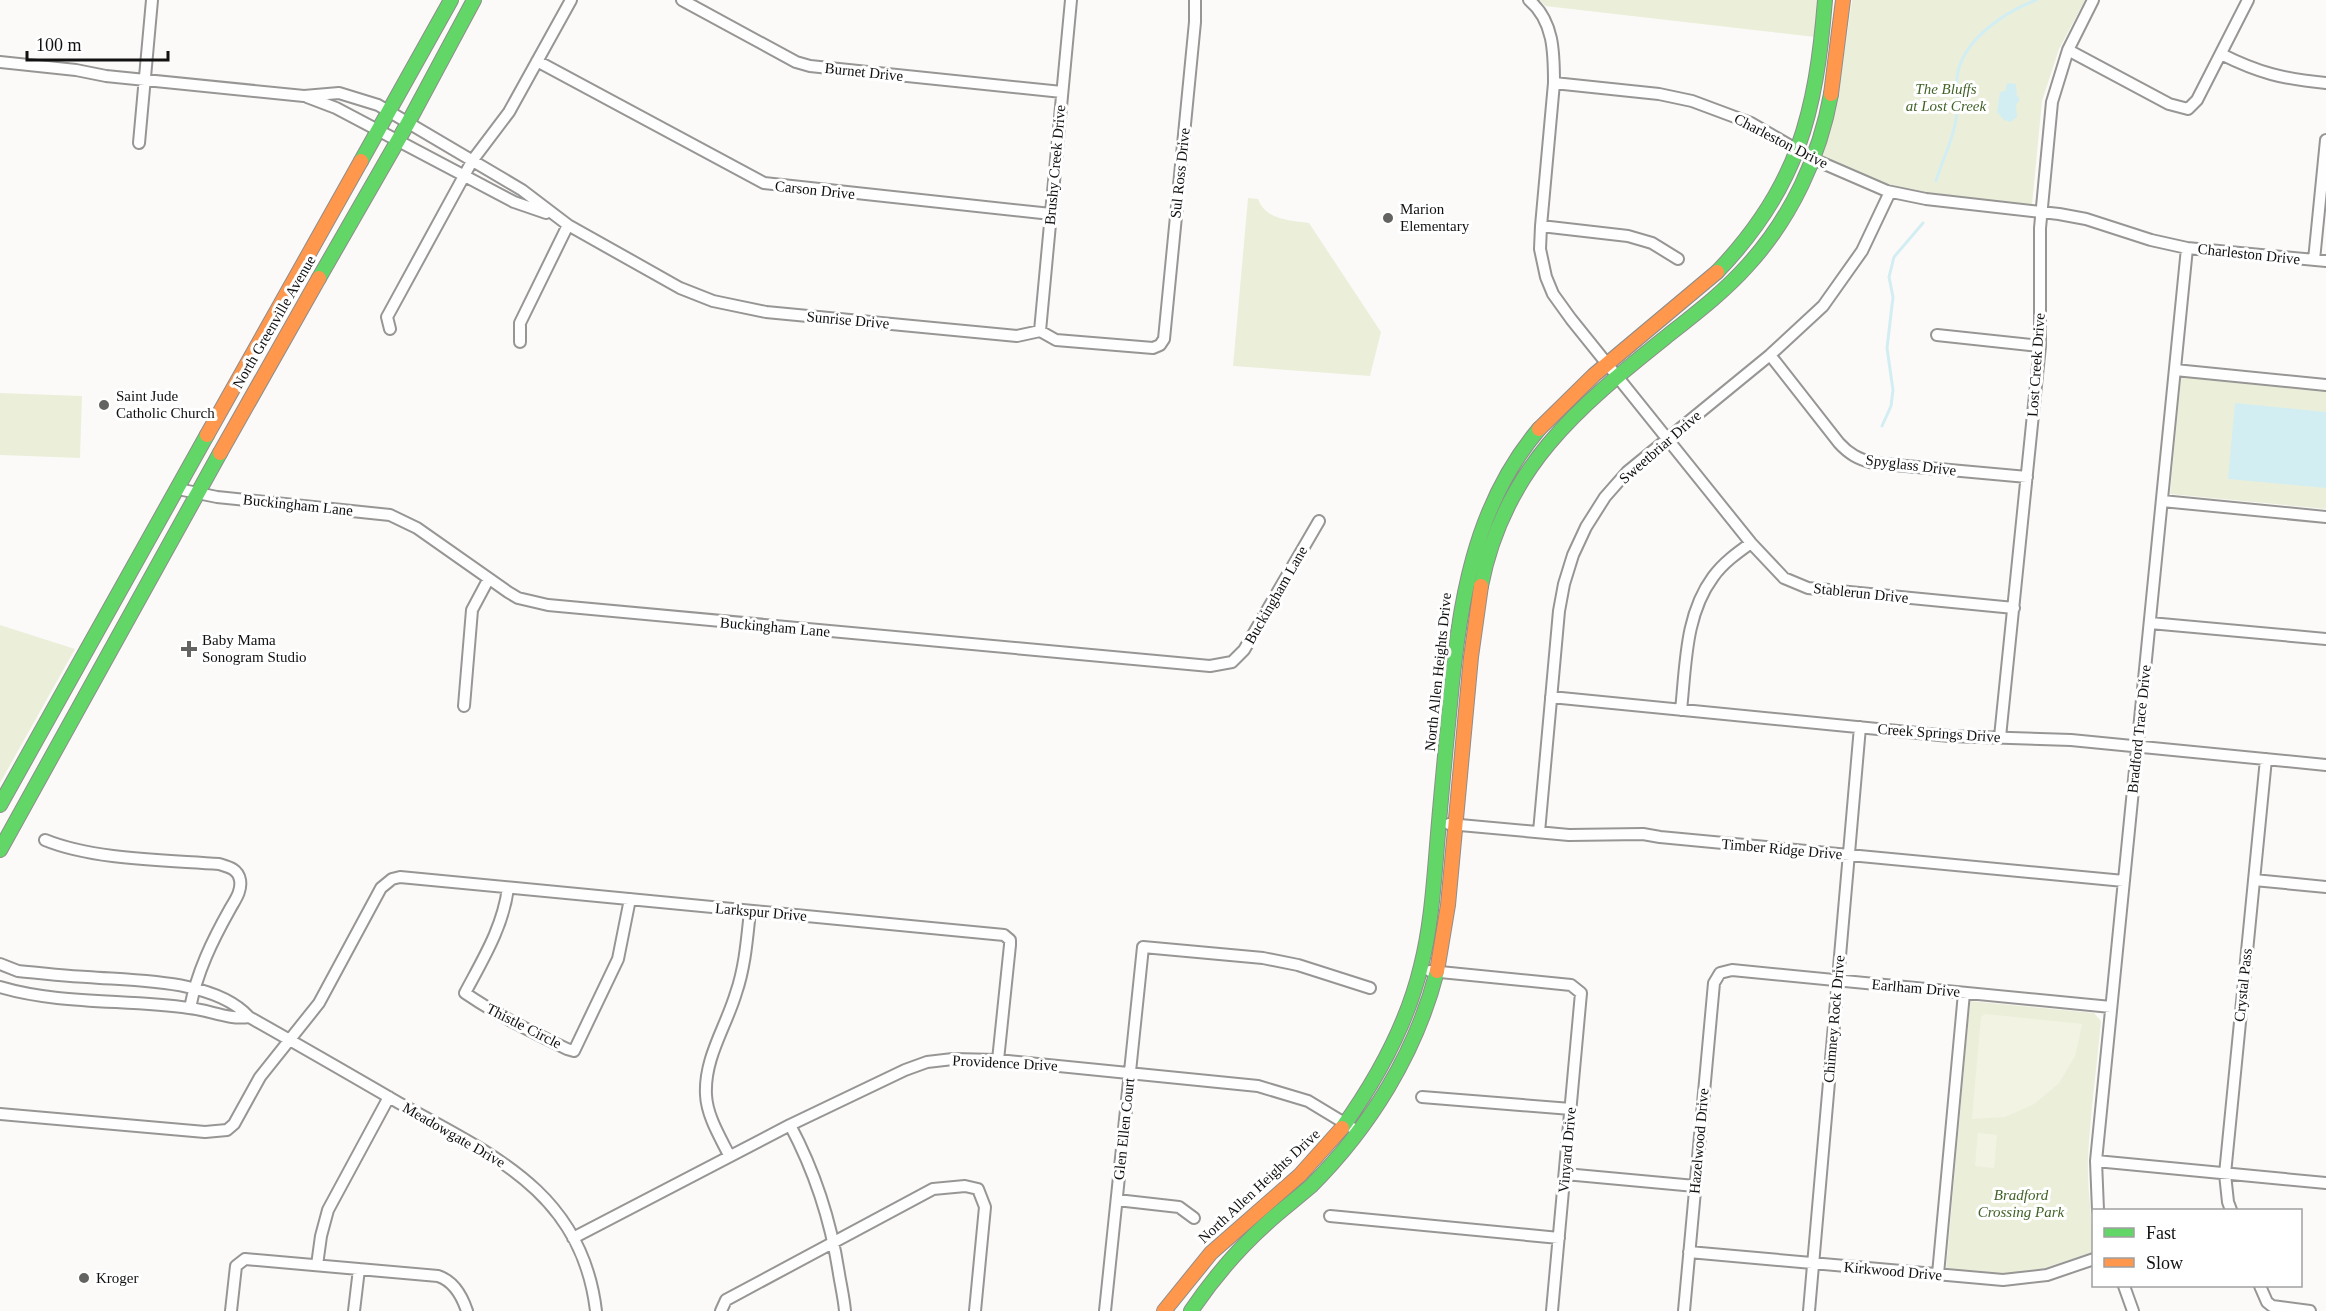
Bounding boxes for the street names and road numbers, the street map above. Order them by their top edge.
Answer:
street label: Burnet Drive [824,60,904,84]
street label: Brushy Creek Drive [1042,104,1068,226]
street label: Charleston Drive [1732,111,1831,172]
street label: Sul Ross Drive [1167,127,1193,219]
street label: Carson Drive [774,178,856,202]
street label: Charleston Drive [2197,241,2301,267]
street label: North Greenville Avenue [229,253,319,391]
street label: Sunrise Drive [806,308,890,332]
street label: Lost Creek Drive [2024,312,2048,418]
street label: Sweetbriar Drive [1616,407,1704,487]
street label: Spyglass Drive [1865,451,1958,479]
street label: Buckingham Lane [242,491,354,519]
street label: Buckingham Lane [1241,543,1311,647]
street label: Stablerun Drive [1813,580,1910,606]
street label: North Allen Heights Drive [1422,591,1454,752]
street label: Buckingham Lane [719,614,831,640]
street label: Bradford Trace Drive [2124,664,2154,794]
street label: Creek Springs Drive [1877,721,2001,745]
street label: Timber Ridge Drive [1721,836,1843,862]
street label: Larkspur Drive [714,900,808,924]
street label: Crystal Pass [2231,947,2255,1023]
street label: Chimney Rock Drive [1820,954,1848,1084]
street label: Earlham Drive [1871,976,1961,1000]
street label: Thistle Circle [484,1000,564,1052]
street label: Providence Drive [952,1052,1058,1074]
street label: Glen Ellen Court [1111,1076,1137,1181]
street label: Hazelwood Drive [1686,1087,1712,1195]
street label: Meadowgate Drive [400,1099,508,1171]
street label: Vinyard Drive [1555,1106,1579,1194]
street label: North Allen Heights Drive [1195,1126,1323,1246]
street label: Kirkwood Drive [1843,1259,1943,1283]

